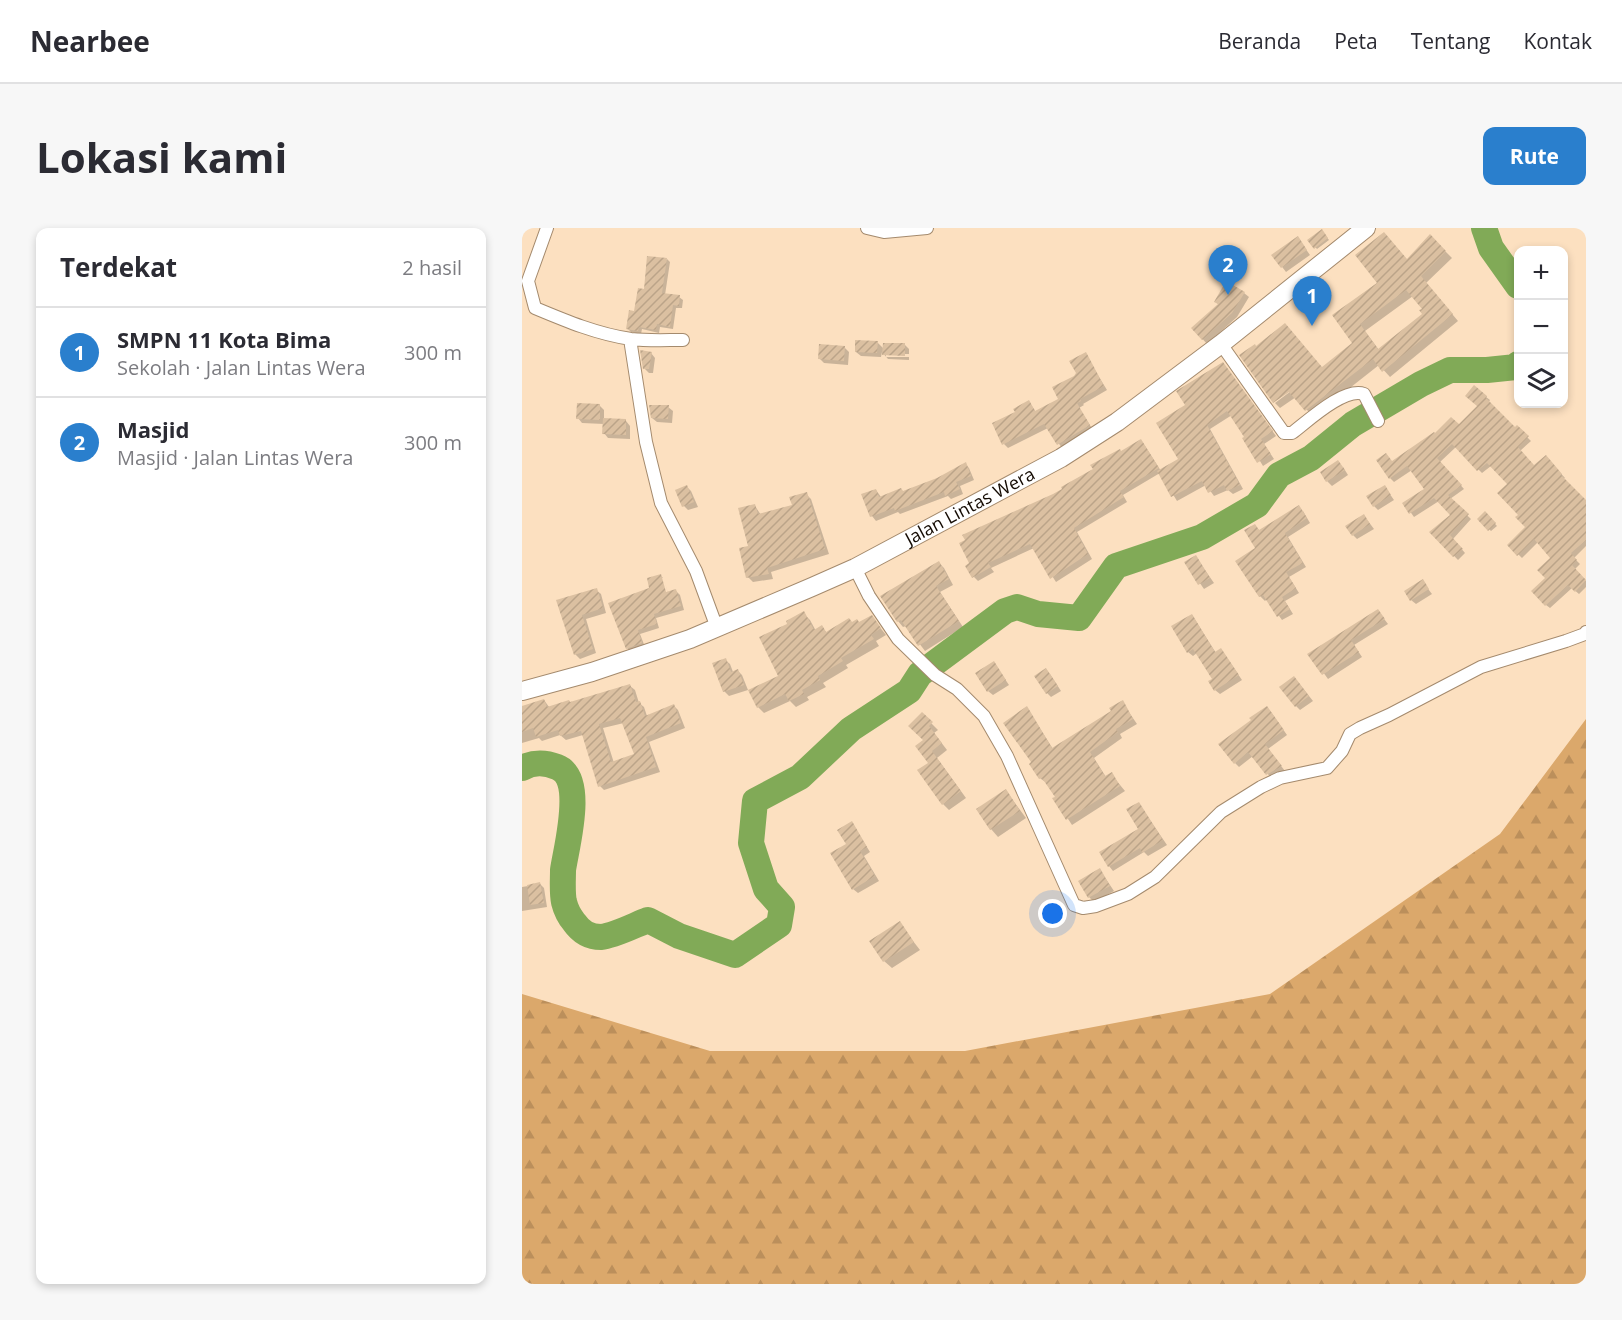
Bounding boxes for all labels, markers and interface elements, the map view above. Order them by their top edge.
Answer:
text: Nearbee [30,22,150,60]
text: Beranda [1218,27,1301,55]
text: Peta [1334,27,1378,55]
text: Tentang [1411,27,1490,55]
text: Kontak [1523,27,1592,55]
button: Rute [1483,127,1586,185]
text: Lokasi kami [36,128,287,185]
pin: 2 [1208,245,1248,295]
map controls [1514,246,1568,408]
button: + [1514,246,1568,300]
text: Terdekat [60,249,177,285]
text: 2 hasil [402,254,462,281]
pin: 1 [1292,276,1332,326]
button: − [1514,300,1568,354]
text: SMPN 11 Kota Bima [117,324,331,354]
text: 1 [74,339,85,366]
text: 300 m [404,339,462,366]
text: Sekolah · Jalan Lintas Wera [117,354,366,381]
button: layers [1514,354,1568,408]
text: Masjid [117,414,189,444]
text: 2 [74,429,85,456]
text: 300 m [404,429,462,456]
text: Masjid · Jalan Lintas Wera [117,444,353,471]
street label: Jalan Lintas Wera [899,461,1039,551]
your location [1038,899,1067,928]

